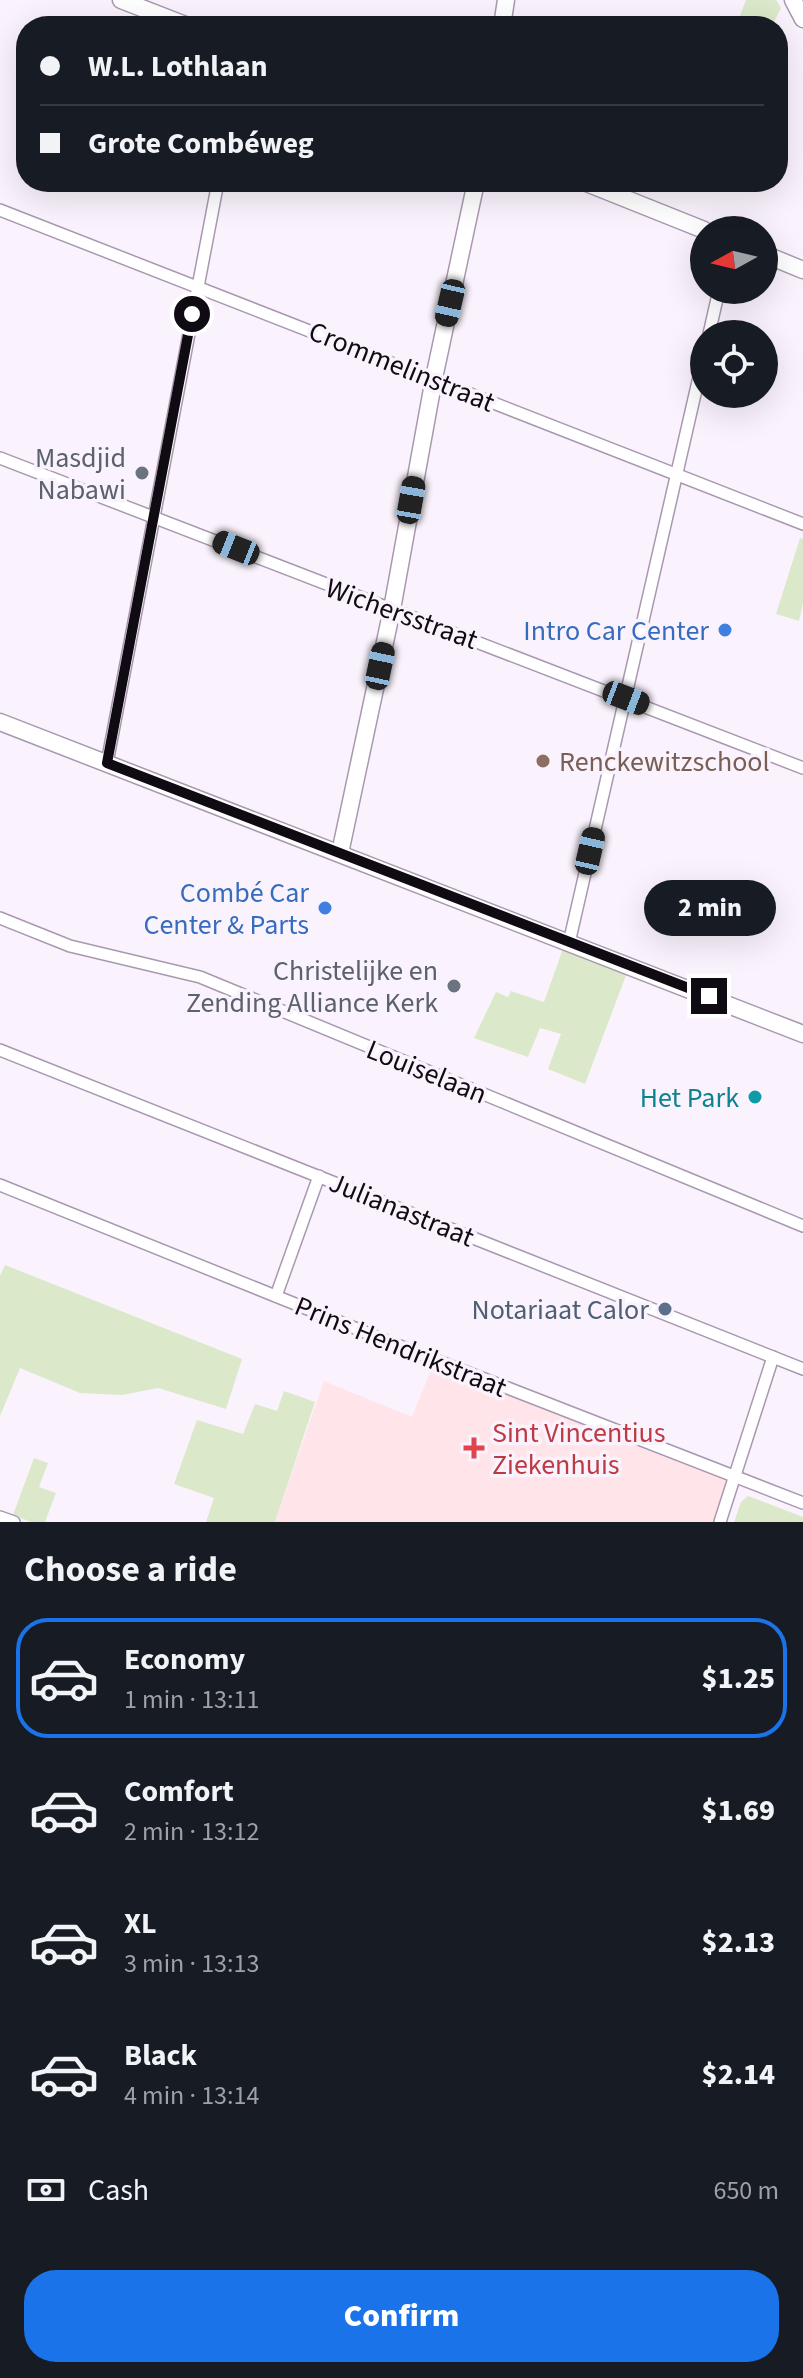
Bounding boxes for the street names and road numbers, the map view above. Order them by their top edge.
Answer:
street label: Crommelinstraat [303,311,501,423]
street label: Wichersstraat [320,568,484,660]
street label: Louiselaan [360,1030,493,1114]
street label: Julianastraat [323,1163,481,1257]
street label: Prins Hendrikstraat [289,1286,513,1408]

